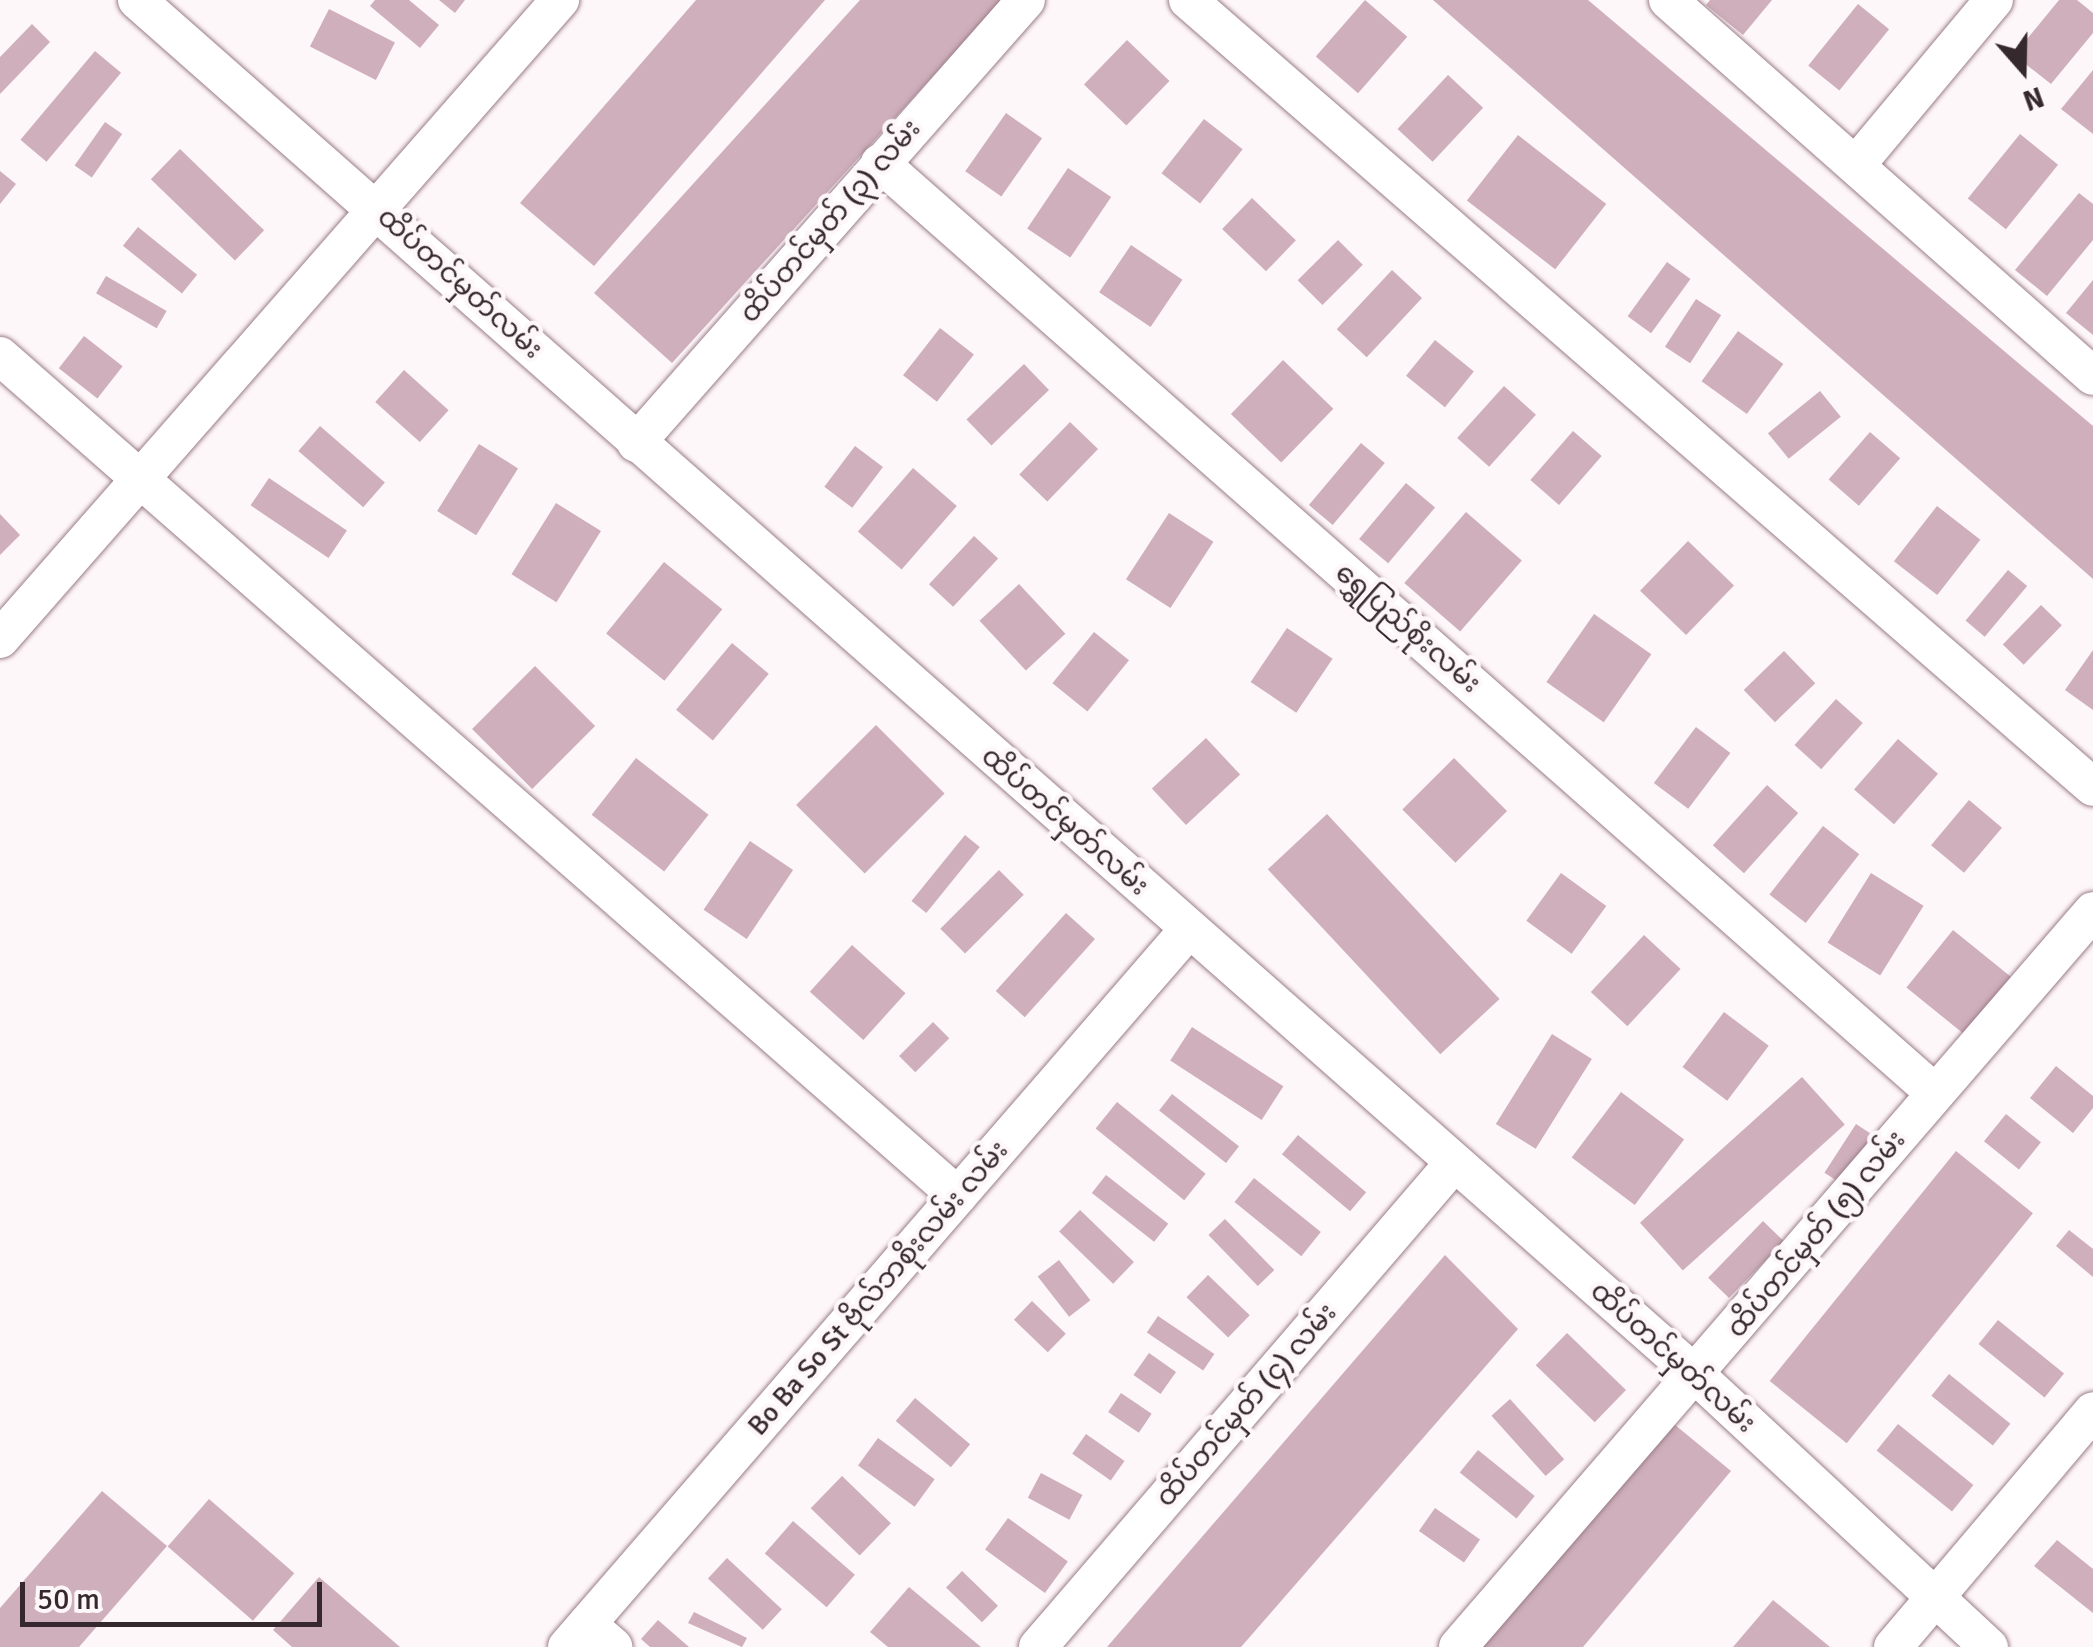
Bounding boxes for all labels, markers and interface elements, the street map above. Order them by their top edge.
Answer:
north arrow [1973,20,2073,120]
text: N [2018,79,2048,117]
street label: ထိပ်တင်မှတ် (၃) လမ်း [732,112,928,330]
street label: ထိပ်တင်မှတ်လမ်း [370,200,550,366]
street label: ရွှေပြည်စိုးလမ်း [1328,556,1488,700]
street label: ထိပ်တင်မှတ်လမ်း [974,739,1156,903]
street label: ထိပ်တင်မှတ် (၅) လမ်း [1719,1123,1913,1345]
street label: Bo Ba So St ဗိုလ်ဘစိုးလမ်း လမ်း [741,1134,1015,1442]
street label: ထိပ်တင်မှတ်လမ်း [1583,1274,1763,1440]
street label: ထိပ်တင်မှတ် (၄) လမ်း [1148,1296,1344,1514]
scale bar [25,1562,328,1624]
text: 50 m [37,1581,100,1618]

